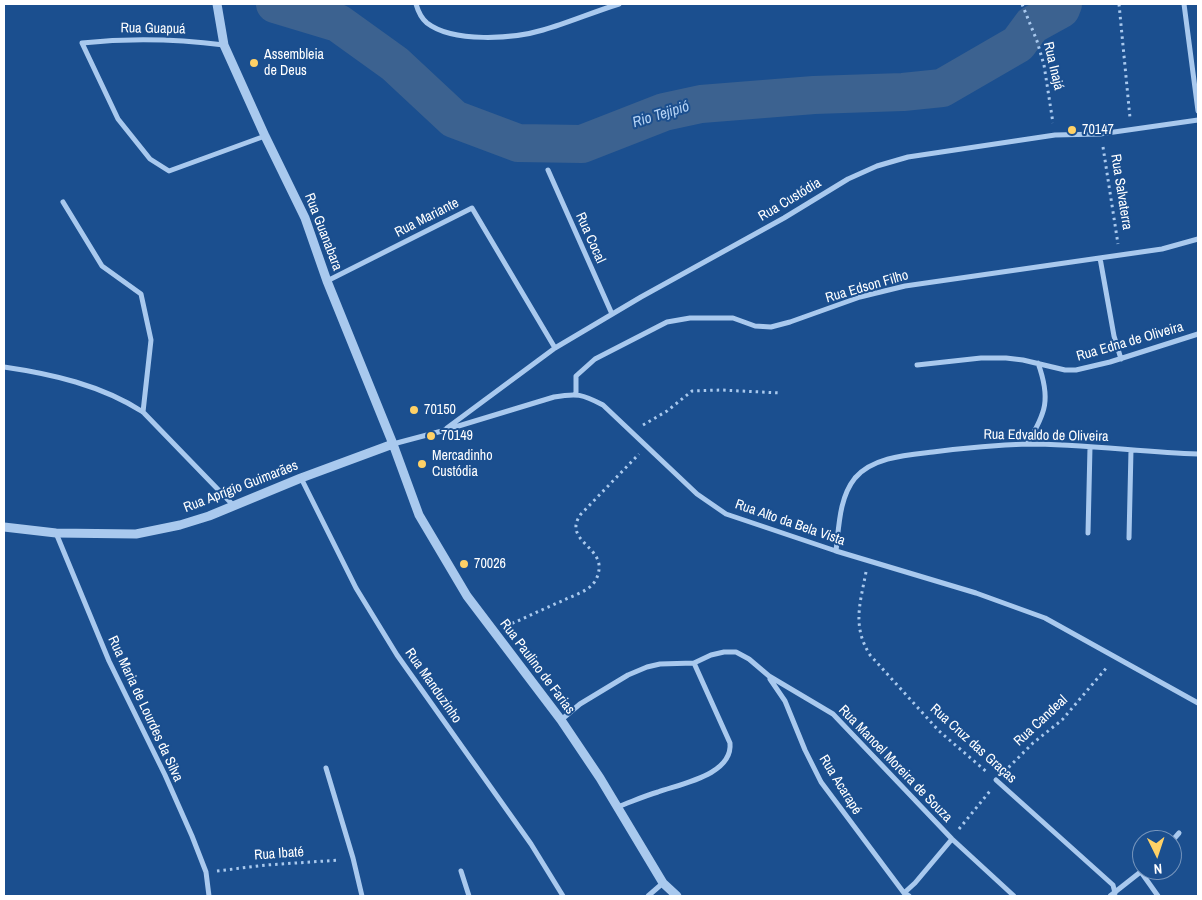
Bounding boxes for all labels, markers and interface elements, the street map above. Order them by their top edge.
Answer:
street label: Rua Guapuá [120,20,186,38]
street label: Rua Inajá [1039,40,1067,92]
place label: Assembleia de Deus [264,47,324,80]
marker: Assembleia de Deus [248,57,260,69]
water label: Rio Tejipió [630,98,692,132]
place label: 70147 [1082,122,1114,138]
marker: 70147 [1066,124,1078,136]
street label: Rua Salvaterra [1107,153,1135,231]
street label: Rua Custódia [756,175,824,225]
street label: Rua Guanabara [301,191,345,273]
street label: Rua Mariante [392,195,462,241]
street label: Rua Cocal [571,210,609,266]
street label: Rua Edson Filho [824,267,910,307]
street label: Rua Edna de Oliveira [1075,319,1185,365]
place label: 70150 [424,402,456,418]
marker: 70150 [408,404,420,416]
street label: Rua Edvaldo de Oliveira [983,427,1109,445]
place label: 70149 [441,428,473,444]
marker: 70149 [425,430,437,442]
place label: Mercadinho Custódia [432,448,493,481]
street label: Rua Aprígio Guimarães [181,457,301,517]
marker: Mercadinho Custódia [416,458,428,470]
street label: Rua Alto da Bela Vista [733,496,847,550]
place label: 70026 [474,556,506,572]
marker: 70026 [458,558,470,570]
street label: Rua Paulino de Farias [496,616,578,718]
street label: Rua Maria de Lourdes da Silva [104,633,186,785]
street label: Rua Manduzinho [401,645,465,727]
street label: Rua Candeal [1011,692,1071,750]
street label: Rua Cruz das Graças [926,701,1020,787]
street label: Rua Manoel Moreira de Souza [835,702,955,826]
street label: Rua Acarapé [815,752,865,818]
north arrow [1132,830,1182,880]
street label: Rua Ibaté [254,844,304,864]
text: N [1153,860,1163,878]

